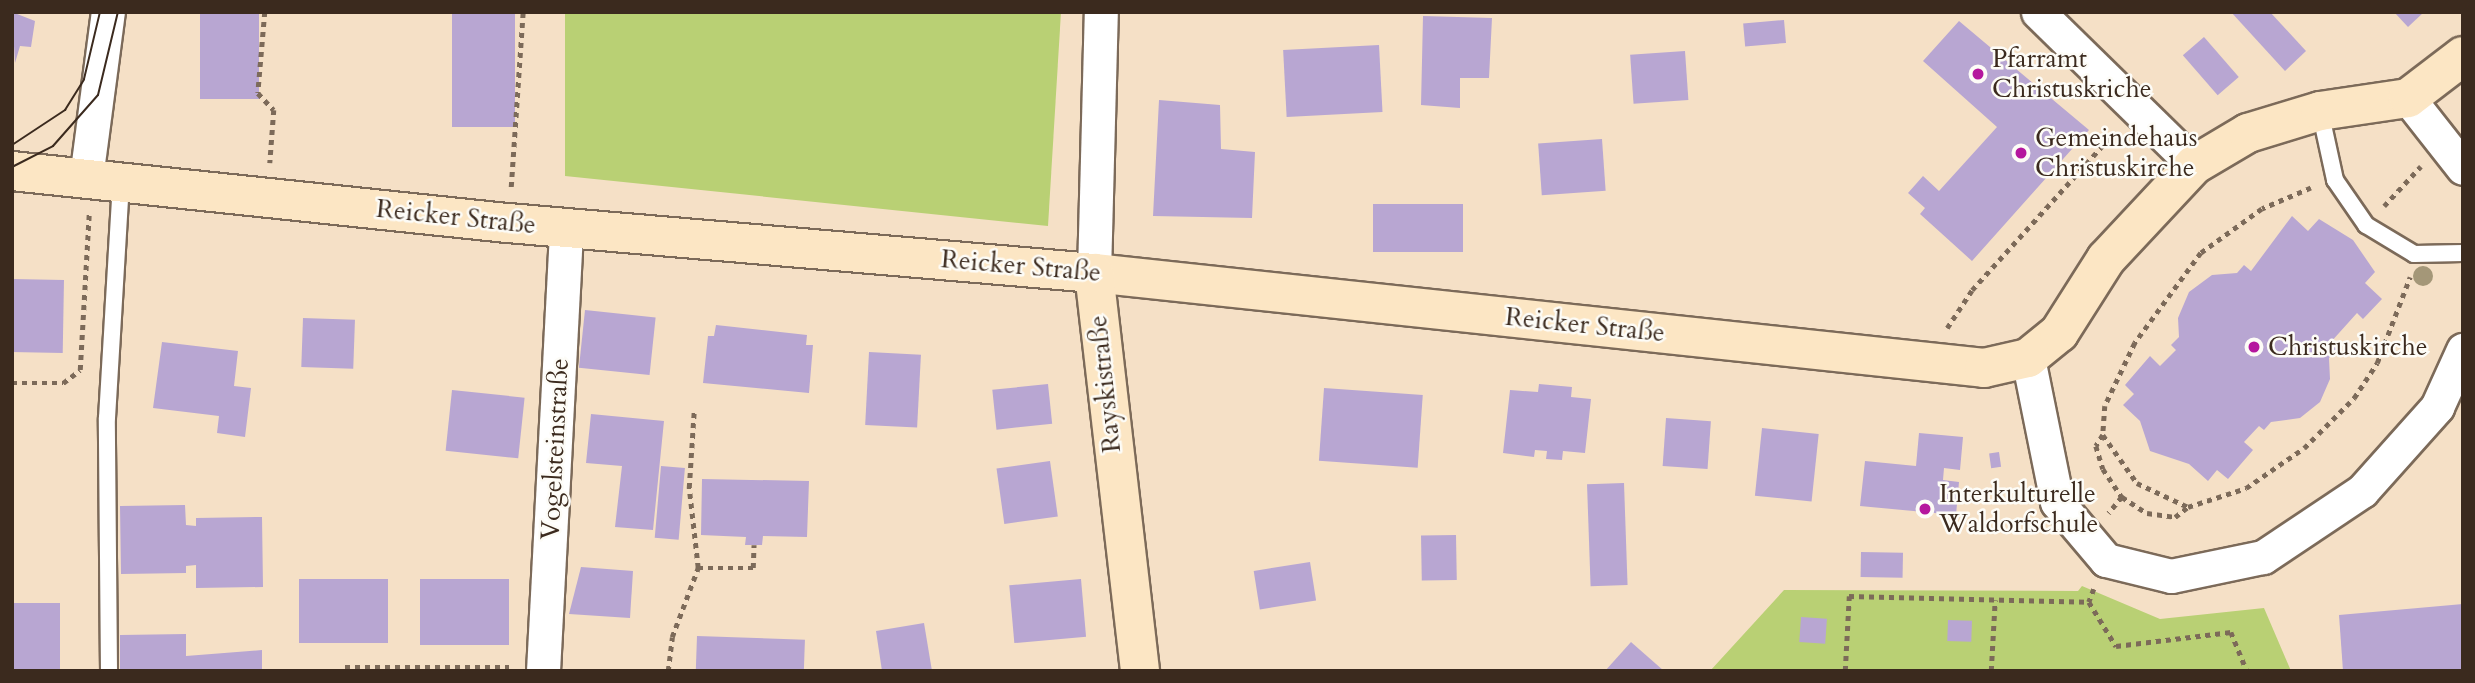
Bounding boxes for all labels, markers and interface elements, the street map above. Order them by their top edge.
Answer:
place label: Pfarramt Christuskriche [1992,43,2151,104]
marker: Pfarramt Christuskriche [1970,66,1986,82]
place label: Gemeindehaus Christuskirche [2035,122,2197,184]
marker: Gemeindehaus Christuskirche [2013,145,2029,161]
street label: Reicker Straße [375,193,537,241]
street label: Reicker Straße [940,243,1102,289]
street label: Reicker Straße [1504,301,1666,349]
street label: Rayskistraße [1082,314,1128,454]
place label: Christuskirche [2268,331,2427,363]
marker: Christuskirche [2246,339,2262,355]
street label: Vogelsteinstraße [535,357,575,541]
place label: Interkulturelle Waldorfschule [1939,478,2098,540]
marker: Interkulturelle Waldorfschule [1917,501,1933,517]

